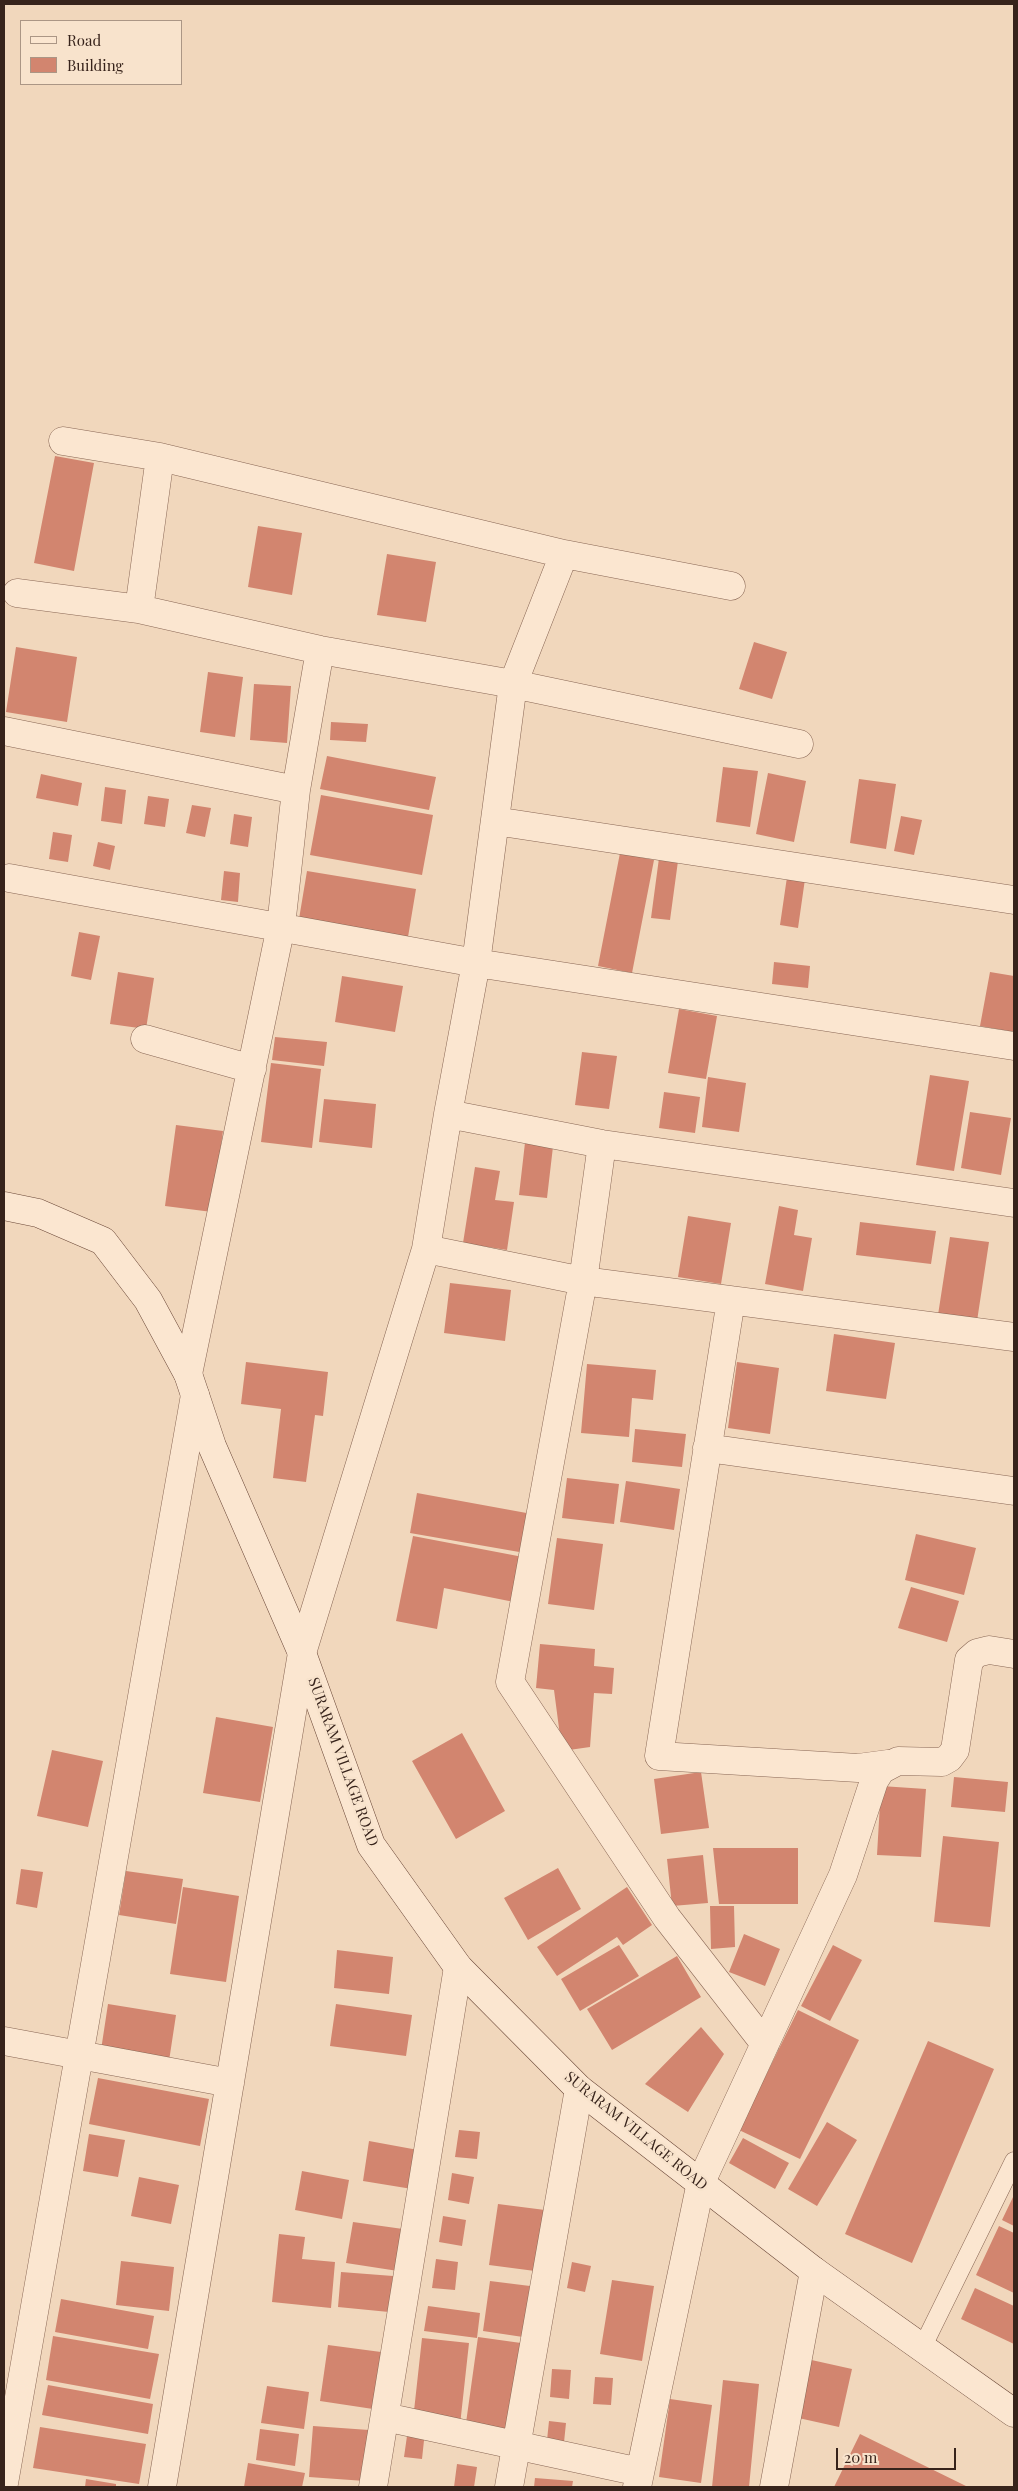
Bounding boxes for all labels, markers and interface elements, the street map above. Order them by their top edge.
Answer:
legend [20,20,182,85]
text: Road [67,30,101,50]
text: Building [67,55,123,75]
street label: SURARAM VILLAGE ROAD [304,1675,382,1849]
street label: SURARAM VILLAGE ROAD [561,2068,711,2194]
scale bar [838,2438,958,2470]
text: 20 m [844,2447,877,2467]

